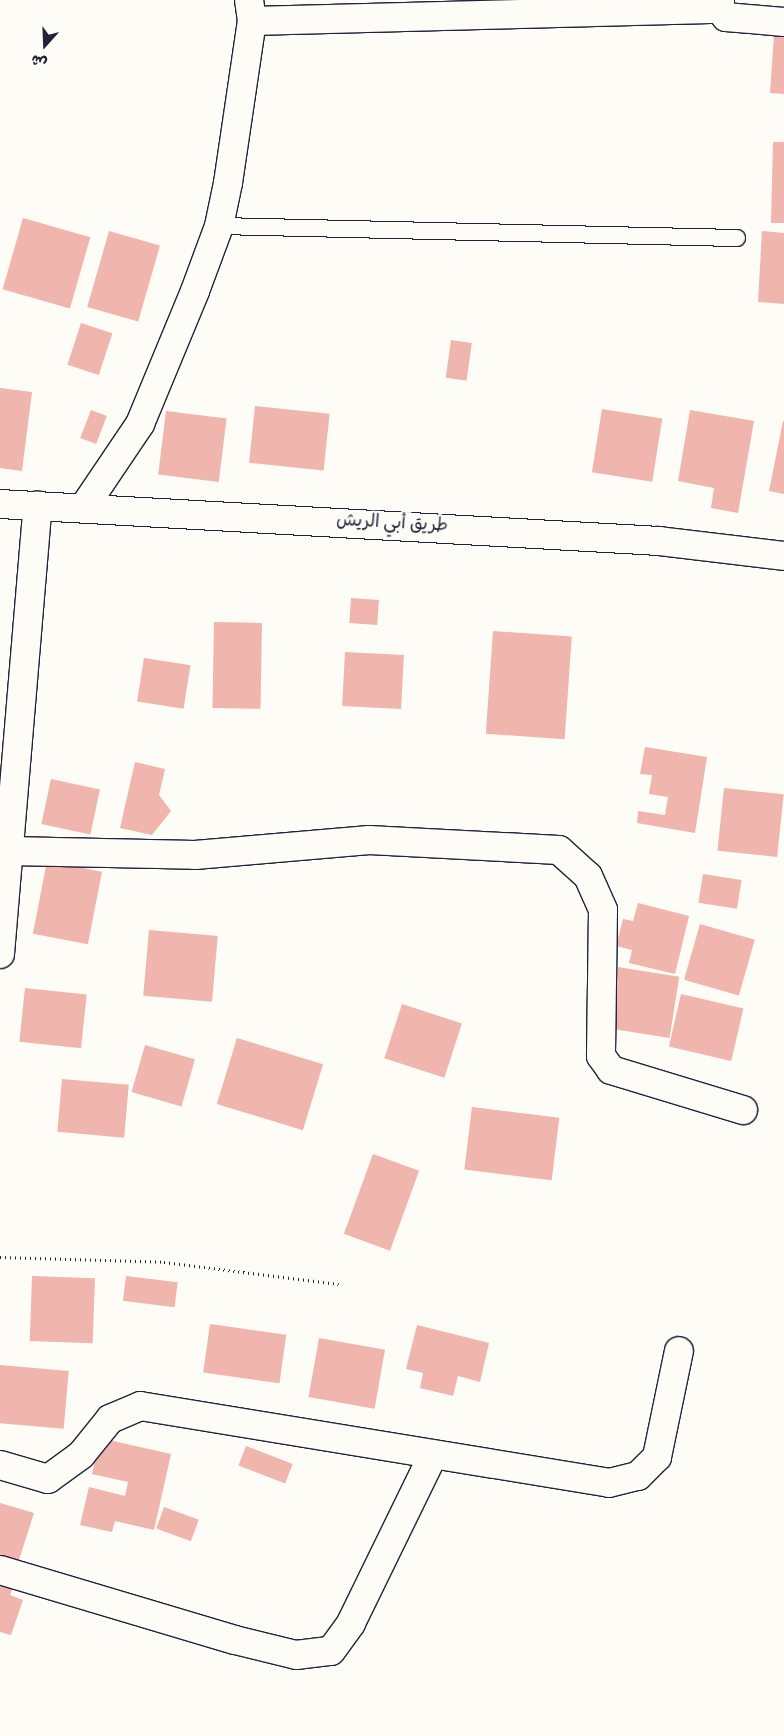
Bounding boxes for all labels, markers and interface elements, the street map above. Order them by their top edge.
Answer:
north arrow [20,20,70,70]
text: ش [30,49,50,70]
street label: طريق أبي الريش [336,511,448,539]

